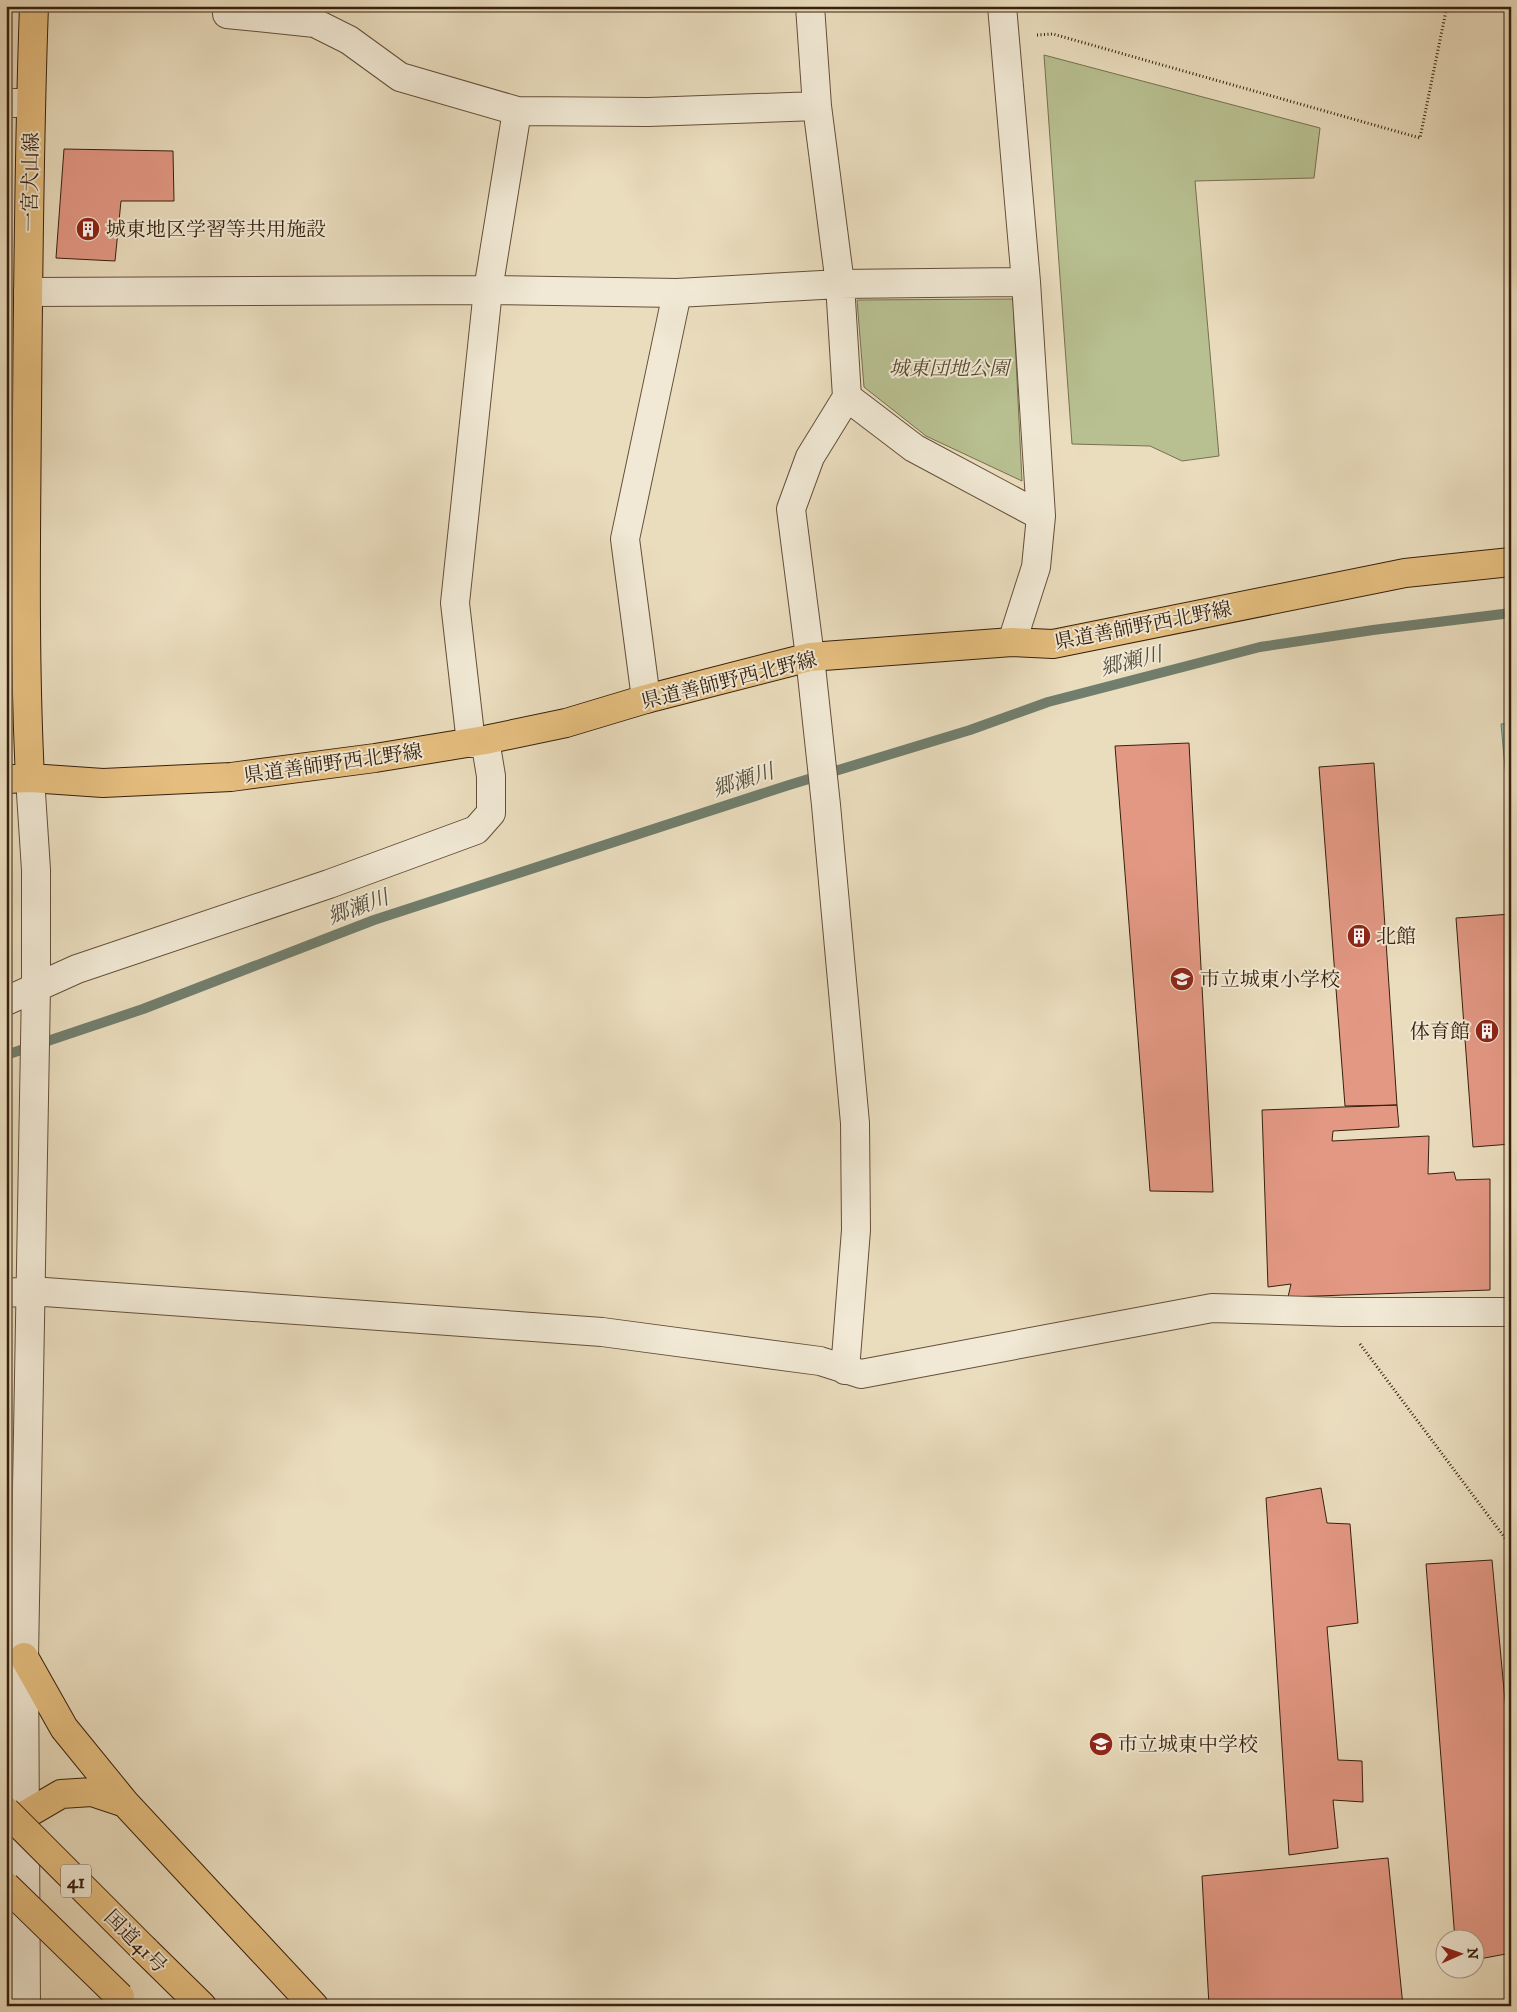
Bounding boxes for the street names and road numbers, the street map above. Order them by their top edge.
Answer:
street label: 一宮犬山線 [18,132,45,232]
street label: 県道善師野西北野線 [1053,597,1234,656]
street label: 県道善師野西北野線 [639,648,820,715]
street label: 県道善師野西北野線 [242,740,424,789]
road number: 41 [61,1864,91,1898]
street label: 国道41号 [98,1905,172,1979]

